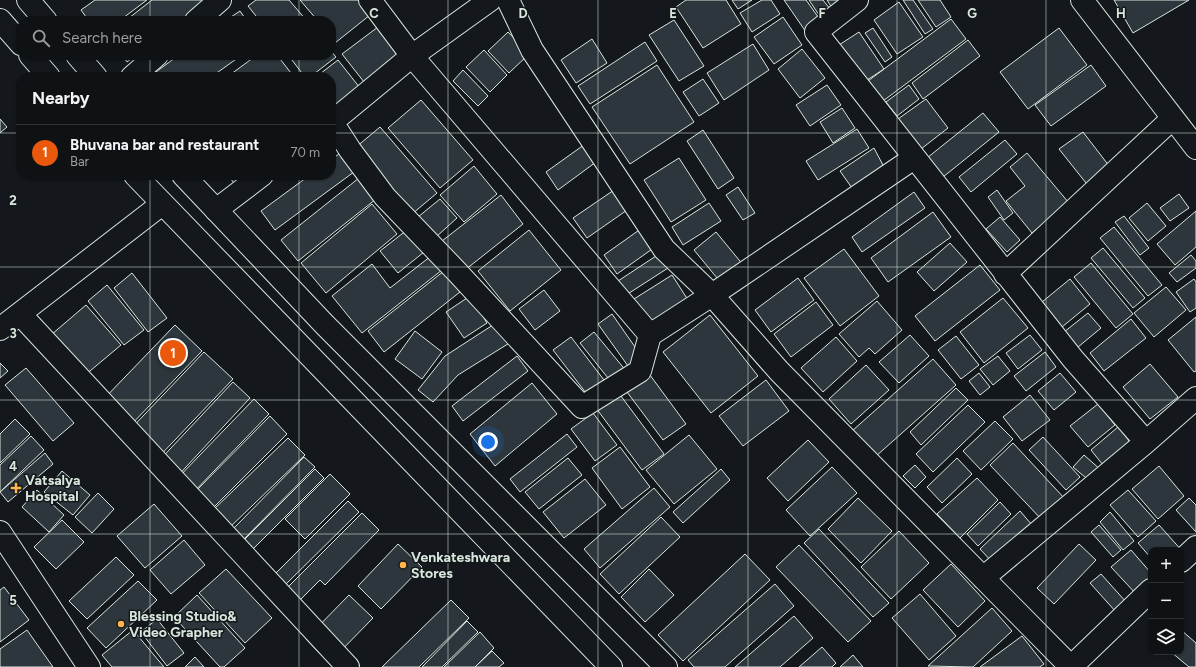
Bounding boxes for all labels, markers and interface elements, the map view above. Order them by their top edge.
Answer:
text: C [369,6,379,21]
text: D [518,6,528,21]
text: E [669,6,677,21]
text: F [818,6,826,21]
text: G [967,6,977,21]
text: H [1116,6,1126,21]
search box [16,16,336,60]
icon: search [30,27,52,49]
text: Search here [62,29,142,47]
text: Nearby [32,88,90,108]
text: Bhuvana bar and restaurant [70,136,259,154]
text: 1 [42,145,48,160]
text: 70 m [290,145,320,160]
text: Bar [70,154,89,169]
text: 2 [9,193,17,208]
text: 3 [9,326,17,341]
pin: 1 [160,338,186,368]
your location [478,432,498,452]
text: 4 [9,459,17,474]
place label: Vatsalya Hospital [25,472,80,505]
marker: Vatsalya Hospital [10,482,22,494]
map controls [1148,547,1184,655]
button: + [1148,547,1184,583]
place label: Venkateshwara Stores [411,549,510,582]
marker: Venkateshwara Stores [398,560,408,570]
button: − [1148,583,1184,619]
text: 5 [9,593,17,608]
place label: Blessing Studio& Video Grapher [129,608,237,641]
marker: Blessing Studio& Video Grapher [116,619,126,629]
button: layers [1148,619,1184,655]

